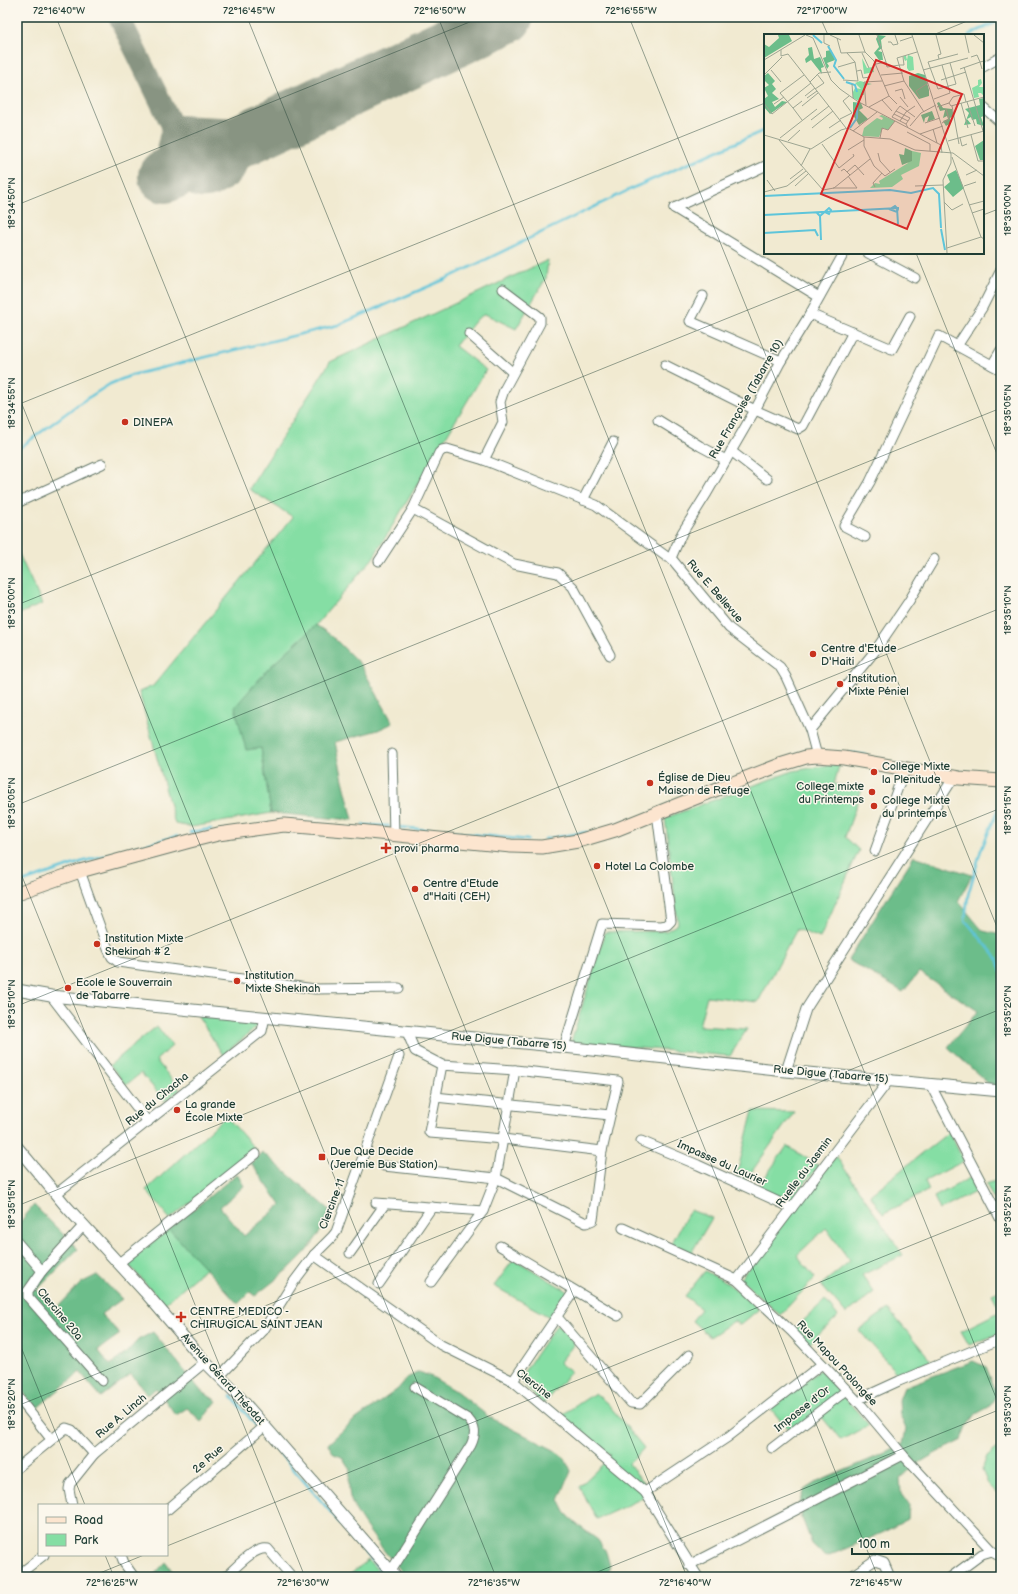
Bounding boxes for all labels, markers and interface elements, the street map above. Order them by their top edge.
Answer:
text: 72°16'40"W [33,5,85,17]
text: 72°16'45"W [223,5,275,17]
text: 72°16'50"W [414,5,466,17]
text: 72°16'55"W [605,5,657,17]
text: 72°17'00"W [797,5,847,17]
inset map [764,34,984,254]
text: 18°34'50"N [6,177,18,229]
text: 18°35'00"N [1002,184,1014,236]
street label: Rue Françoise (Tabarre 10) [706,337,786,461]
text: 18°34'55"N [6,377,18,429]
text: 18°35'05"N [1002,384,1014,436]
place label: DINEPA [133,416,173,429]
marker: DINEPA [120,417,130,427]
street label: Rue E. Bellevue [684,557,746,625]
text: 18°35'00"N [6,577,18,629]
text: 18°35'10"N [1002,585,1014,635]
place label: Centre d'Etude D'Haiti [821,642,897,668]
marker: Centre d'Etude D'Haiti [808,649,818,659]
place label: Institution Mixte Péniel [848,672,909,698]
marker: Institution Mixte Péniel [835,679,845,689]
place label: College Mixte la Plenitude [882,760,951,786]
marker: College Mixte la Plenitude [869,767,879,777]
place label: Église de Dieu Maison de Refuge [658,770,750,797]
text: 18°35'05"N [6,777,18,829]
marker: Église de Dieu Maison de Refuge [645,778,655,788]
place label: College mixte du Printemps [796,780,865,806]
text: 18°35'15"N [1002,785,1014,835]
marker: College mixte du Printemps [867,787,877,797]
place label: College Mixte du printemps [882,794,951,820]
marker: College Mixte du printemps [869,801,879,811]
place label: provi pharma [394,842,459,855]
marker: provi pharma [381,843,391,853]
place label: Hotel La Colombe [605,860,694,873]
marker: Hotel La Colombe [592,861,602,871]
place label: Centre d'Etude d"Haiti (CEH) [423,877,499,903]
marker: Centre d'Etude d"Haiti (CEH) [410,884,420,894]
place label: Institution Mixte Shekinah # 2 [105,932,184,958]
marker: Institution Mixte Shekinah # 2 [92,939,102,949]
place label: Institution Mixte Shekinah [245,969,320,995]
place label: Ecole le Souverrain de Tabarre [76,976,172,1002]
marker: Institution Mixte Shekinah [232,976,242,986]
text: 18°35'10"N [6,979,18,1029]
marker: Ecole le Souverrain de Tabarre [63,983,73,993]
text: 18°35'20"N [1002,985,1014,1037]
street label: Rue Digue (Tabarre 15) [451,1029,567,1053]
street label: Rue Digue (Tabarre 15) [773,1062,889,1086]
street label: Rue du Chacha [123,1070,191,1128]
place label: La grande École Mixte [185,1098,243,1124]
marker: La grande École Mixte [172,1105,182,1115]
street label: Ruelle du Jasmin [773,1134,835,1210]
street label: Impasse du Laurier [675,1137,770,1189]
place label: Due Que Decide (Jeremie Bus Station) [330,1145,438,1171]
marker: Due Que Decide (Jeremie Bus Station) [317,1152,327,1162]
street label: Clercine 11 [316,1177,348,1231]
text: 18°35'15"N [6,1179,18,1229]
text: 18°35'25"N [1002,1185,1014,1237]
street label: Clercine 20a [35,1285,85,1343]
place label: CENTRE MEDICO - CHIRUGICAL SAINT JEAN [190,1305,323,1331]
marker: CENTRE MEDICO - CHIRUGICAL SAINT JEAN [175,1311,187,1323]
street label: Rue Mapou Prolongée [794,1318,880,1409]
street label: Avenue Gérard Théodat [178,1331,268,1428]
street label: Clercine [514,1366,555,1402]
text: 18°35'20"N [6,1378,18,1430]
street label: Impasse d'Or [772,1383,833,1435]
text: 18°35'30"N [1002,1385,1014,1437]
street label: Rue A. Linch [93,1391,149,1441]
street label: 2e Rue [190,1442,226,1476]
legend [38,1504,168,1556]
text: Road [74,1513,103,1528]
scale bar [852,1530,973,1556]
text: Park [74,1533,98,1548]
text: 100 m [858,1537,890,1552]
text: 72°16'25"W [86,1577,138,1589]
text: 72°16'30"W [277,1577,329,1589]
text: 72°16'35"W [468,1577,520,1589]
text: 72°16'40"W [659,1577,711,1589]
text: 72°16'45"W [850,1577,902,1589]

